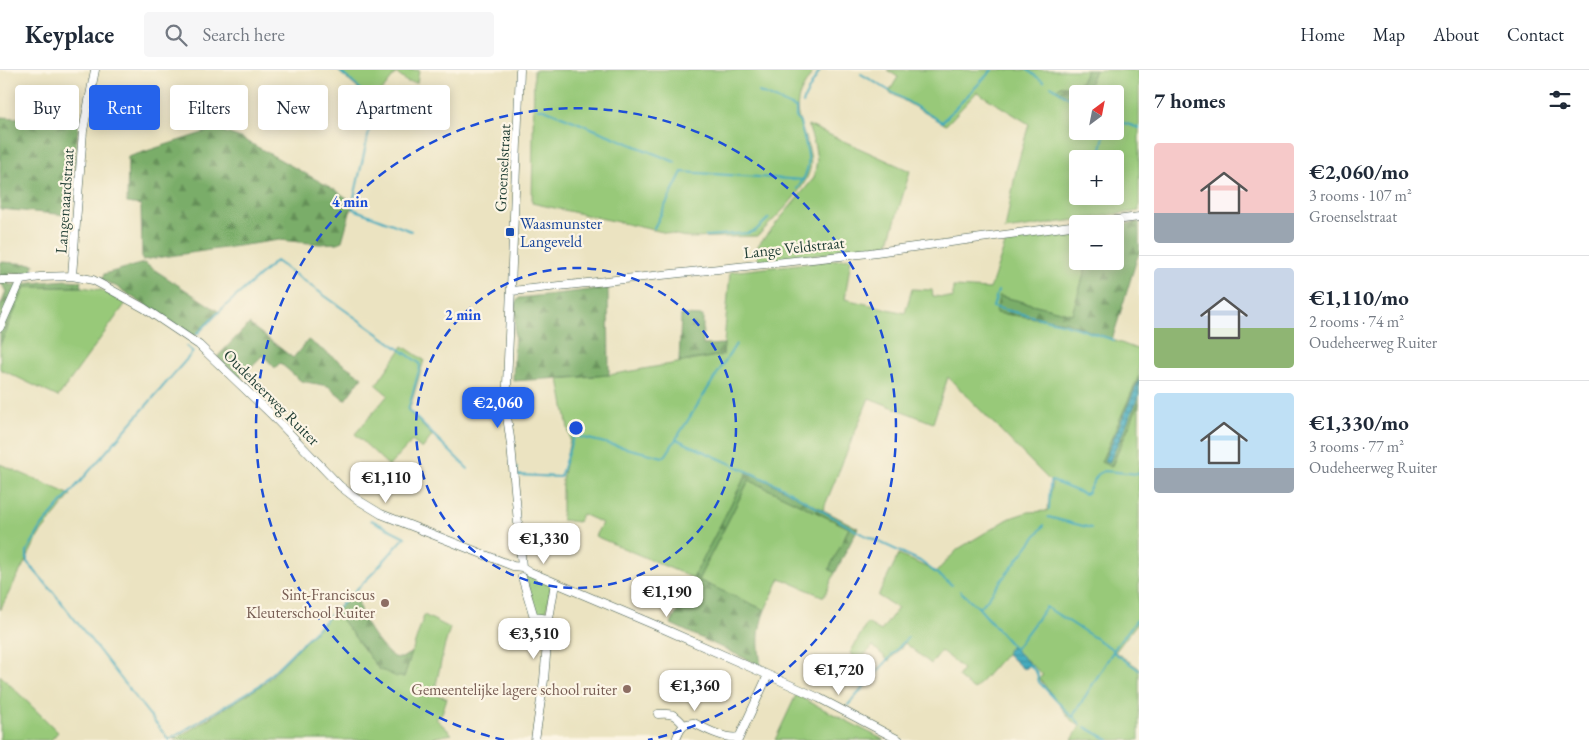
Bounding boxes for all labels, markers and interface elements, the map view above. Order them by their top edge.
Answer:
search box [144,12,494,57]
text: Keyplace [25,19,114,50]
icon: search [162,21,190,49]
text: Search here [202,22,285,47]
text: Home [1300,23,1345,46]
text: Map [1373,23,1405,46]
text: About [1433,23,1479,46]
text: Contact [1507,23,1564,46]
chip: Buy [15,85,79,130]
chip: Rent [89,85,160,130]
chip: Filters [170,85,248,130]
chip: New [258,85,328,130]
chip: Apartment [338,85,450,130]
north arrow [1069,85,1124,140]
map controls [1069,85,1124,270]
icon: filters [1546,86,1574,114]
text: 7 homes [1154,87,1226,114]
street label: Groenselstraat [490,123,515,213]
street label: Langenaardstraat [50,148,79,254]
button: + [1069,150,1124,205]
text: €2,060/mo [1309,158,1409,185]
icon: home [1194,163,1254,223]
text: 3 rooms · 107 m² [1309,185,1412,206]
text: 4 min [332,192,369,211]
text: Groenselstraat [1309,206,1397,227]
place label: Waasmunster Langeveld [520,213,603,252]
button: − [1069,215,1124,270]
marker: Waasmunster Langeveld [504,226,516,238]
street label: Lange Veldstraat [743,232,845,263]
text: €1,110/mo [1309,284,1409,311]
icon: home [1194,288,1254,348]
text: 2 min [445,305,482,324]
text: 2 rooms · 74 m² [1309,311,1404,332]
text: Oudeheerweg Ruiter [1309,332,1437,353]
street label: Oudeheerweg Ruiter [219,345,325,451]
pin: €2,060 [457,386,539,429]
text: €2,060 [473,392,523,413]
text: €1,330/mo [1309,409,1409,436]
icon: home [1194,413,1254,473]
centre of rings [567,419,585,437]
text: 3 rooms · 77 m² [1309,436,1404,457]
text: Oudeheerweg Ruiter [1309,457,1437,478]
pin: €1,110 [345,462,427,504]
text: €1,110 [361,467,411,488]
pin: €1,330 [503,522,585,565]
text: €1,330 [519,528,569,549]
pin: €1,190 [626,576,708,618]
text: €1,190 [642,581,692,602]
place label: Sint-Franciscus Kleuterschool Ruiter [246,584,376,623]
marker: Sint-Franciscus Kleuterschool Ruiter [379,597,391,609]
pin: €3,510 [493,618,575,660]
text: €3,510 [509,623,559,644]
pin: €1,720 [798,654,880,696]
text: €1,720 [814,659,864,680]
pin: €1,360 [654,670,736,712]
text: €1,360 [670,675,720,696]
place label: Gemeentelijke lagere school ruiter [411,679,618,700]
marker: Gemeentelijke lagere school ruiter [621,683,633,695]

